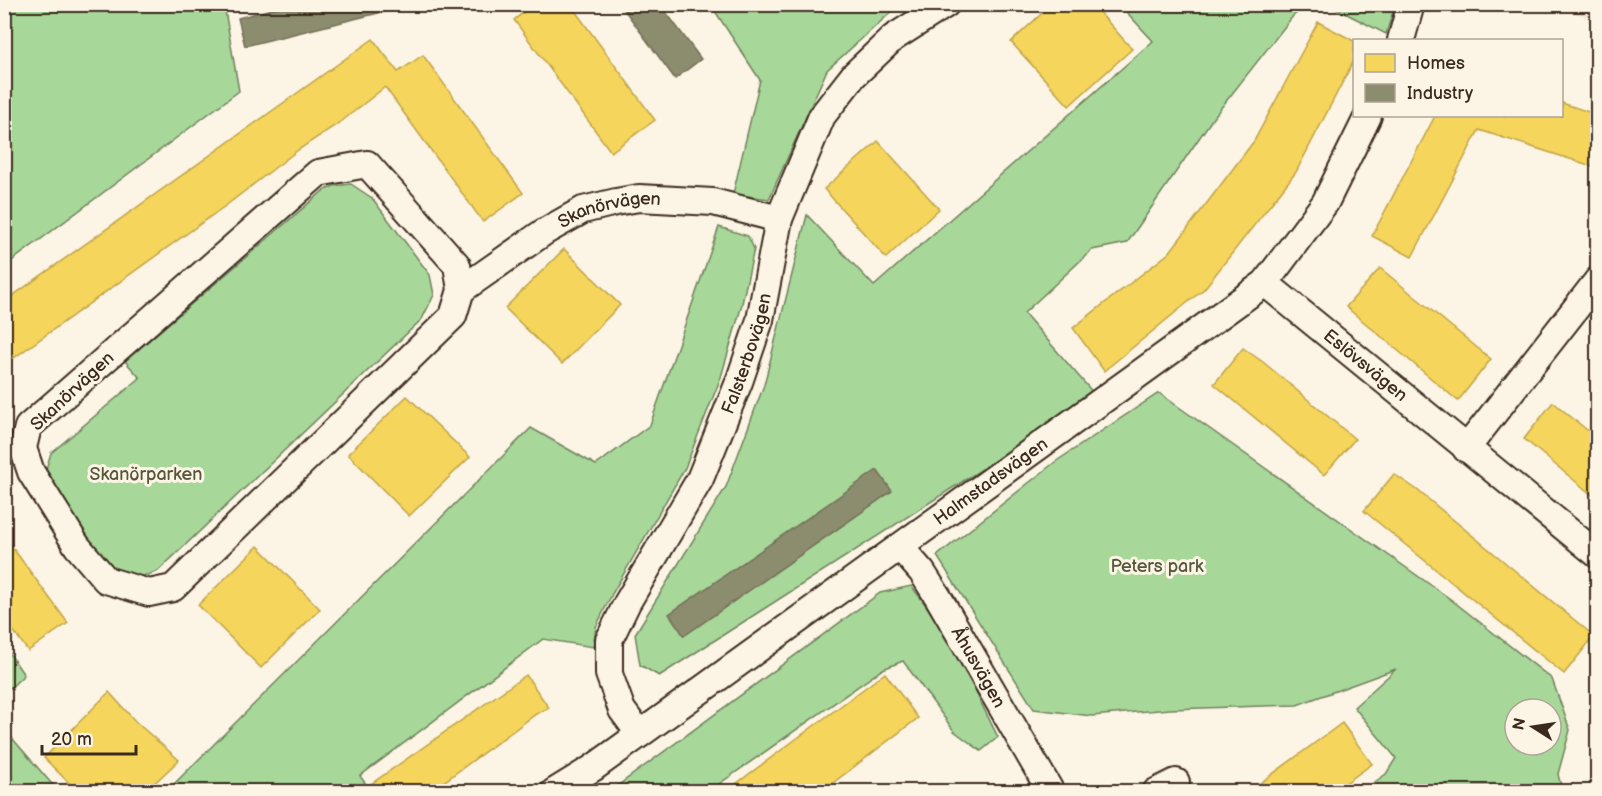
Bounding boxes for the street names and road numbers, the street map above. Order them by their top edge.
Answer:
street label: Skanörvägen [554,188,661,233]
street label: Falsterbovägen [717,292,776,417]
street label: Eslövsvägen [1319,325,1412,406]
street label: Skanörvägen [26,347,118,435]
street label: Halmstadsvägen [930,433,1052,530]
street label: Åhusvägen [947,623,1010,711]

